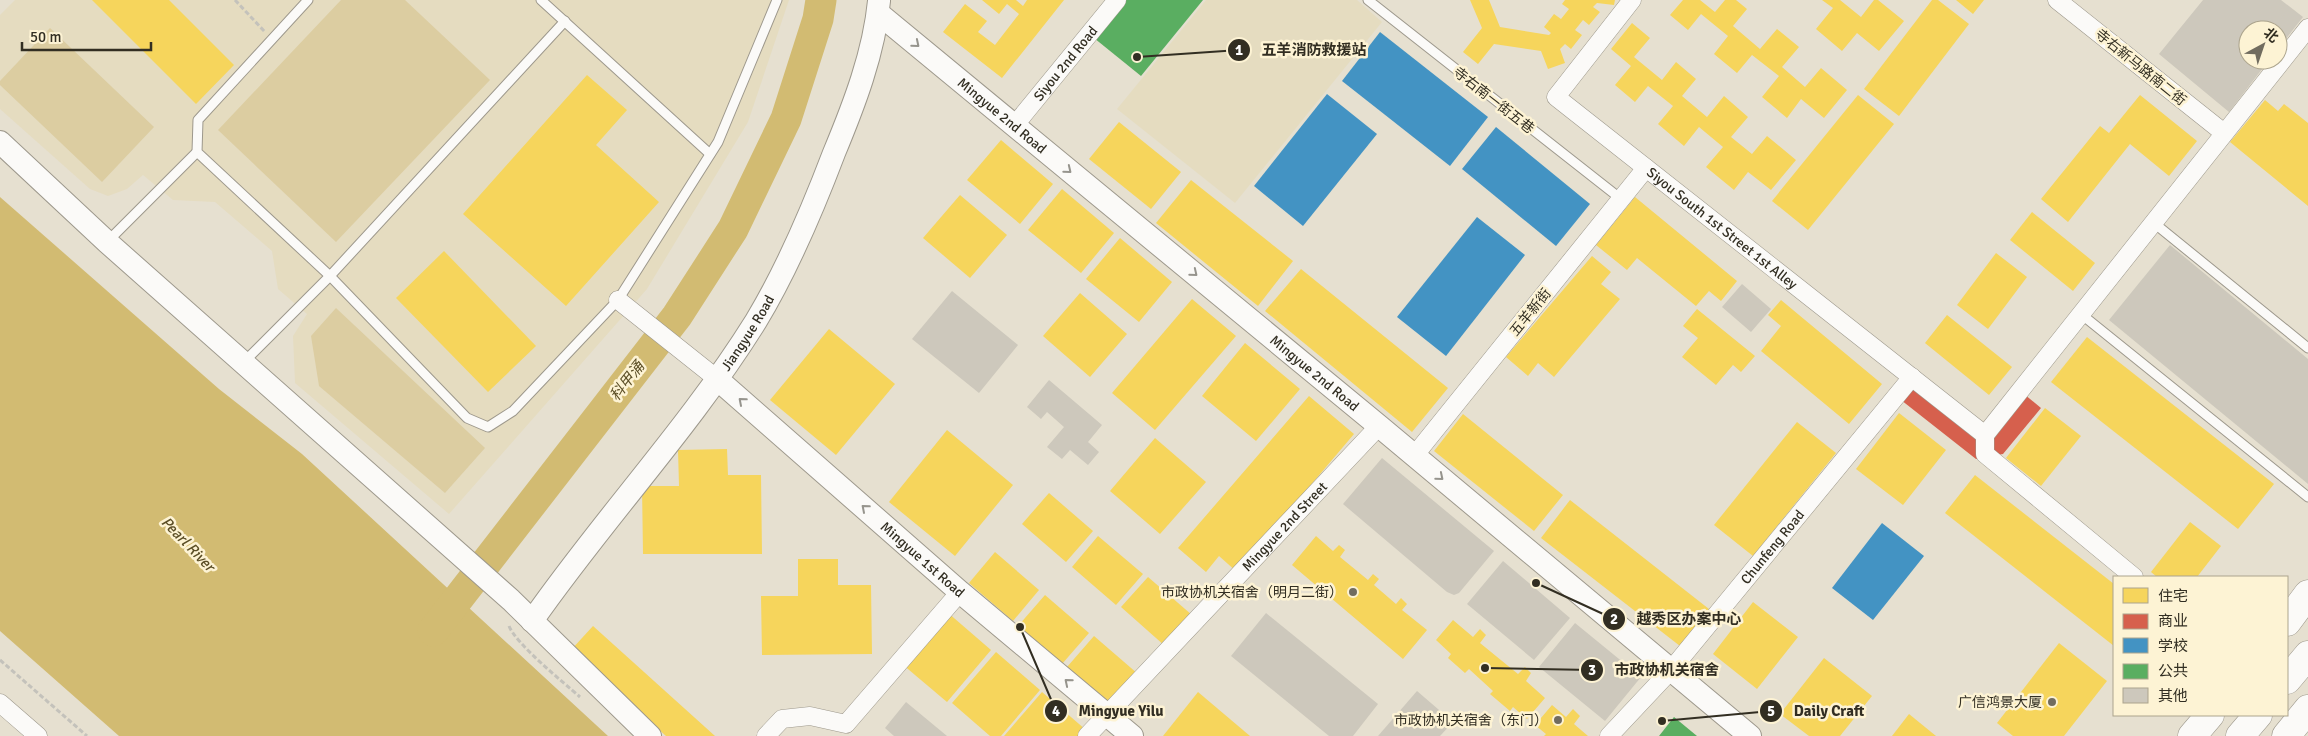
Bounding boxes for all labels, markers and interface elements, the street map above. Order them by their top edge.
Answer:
scale bar [22,20,151,52]
north arrow [2238,20,2288,70]
street label: Siyou 2nd Road [1030,23,1101,104]
text: 北 [2260,24,2282,46]
street label: 寺右新马路南二街 [2092,26,2190,109]
text: 50 m [30,28,61,46]
callout: 五羊消防救援站 [1227,35,1377,65]
one-way arrow [910,39,919,48]
text: 1 [1235,41,1243,59]
text: 五羊消防救援站 [1261,41,1367,59]
street label: 寺右南一街五巷 [1450,64,1538,137]
street label: Mingyue 2nd Road [954,74,1050,157]
one-way arrow [1062,164,1071,172]
street label: Siyou South 1st Street 1st Alley [1643,164,1801,293]
one-way arrow [1188,267,1197,276]
street label: 五羊新街 [1506,285,1555,339]
street label: Jiangyue Road [718,292,778,374]
street label: Mingyue 2nd Road [1267,332,1362,415]
water label: 科甲涌 [606,356,649,404]
one-way arrow [739,398,748,407]
one-way arrow [1434,472,1443,481]
street label: Mingyue 2nd Street [1239,478,1331,575]
one-way arrow [861,505,870,514]
street label: Chunfeng Road [1737,507,1808,588]
water label: Pearl River [158,513,220,577]
street label: Mingyue 1st Road [877,518,968,601]
legend [2113,576,2288,716]
place label: 市政协机关宿舍（明月二街） [1161,584,1343,601]
marker: 市政协机关宿舍（明月二街） [1347,586,1359,598]
text: 住宅 [2158,587,2188,605]
callout: 越秀区办案中心 [1602,604,1752,634]
text: 2 [1610,610,1618,628]
text: 越秀区办案中心 [1636,610,1742,628]
text: 商业 [2158,612,2188,630]
text: 学校 [2158,637,2188,655]
callout: 市政协机关宿舍 [1580,655,1730,685]
text: 3 [1588,661,1596,679]
text: 市政协机关宿舍 [1614,661,1720,679]
text: 公共 [2158,662,2188,680]
one-way arrow [1064,679,1073,688]
text: 其他 [2158,687,2188,705]
place label: 广信鸿景大厦 [1958,694,2042,711]
callout: Mingyue Yilu [1044,696,1174,726]
callout: Daily Craft [1759,696,1874,726]
marker: 广信鸿景大厦 [2046,696,2058,708]
text: 4 [1052,702,1060,720]
text: Mingyue Yilu [1079,702,1163,720]
text: 5 [1767,702,1775,720]
text: Daily Craft [1794,702,1865,720]
place label: 市政协机关宿舍（东门） [1394,712,1548,729]
marker: 市政协机关宿舍（东门） [1552,714,1564,726]

